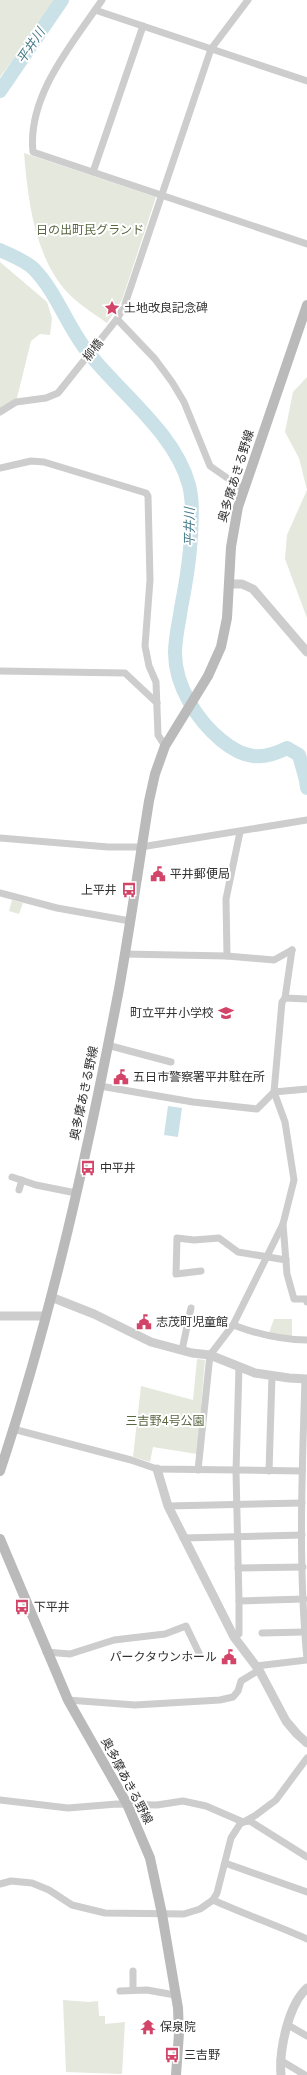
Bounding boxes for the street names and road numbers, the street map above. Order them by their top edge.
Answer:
street label: 柳橋 [79,336,107,364]
street label: 奥多摩あきる野線 [214,428,258,524]
street label: 奥多摩あきる野線 [66,1045,102,1141]
street label: 奥多摩あきる野線 [97,1735,157,1827]

